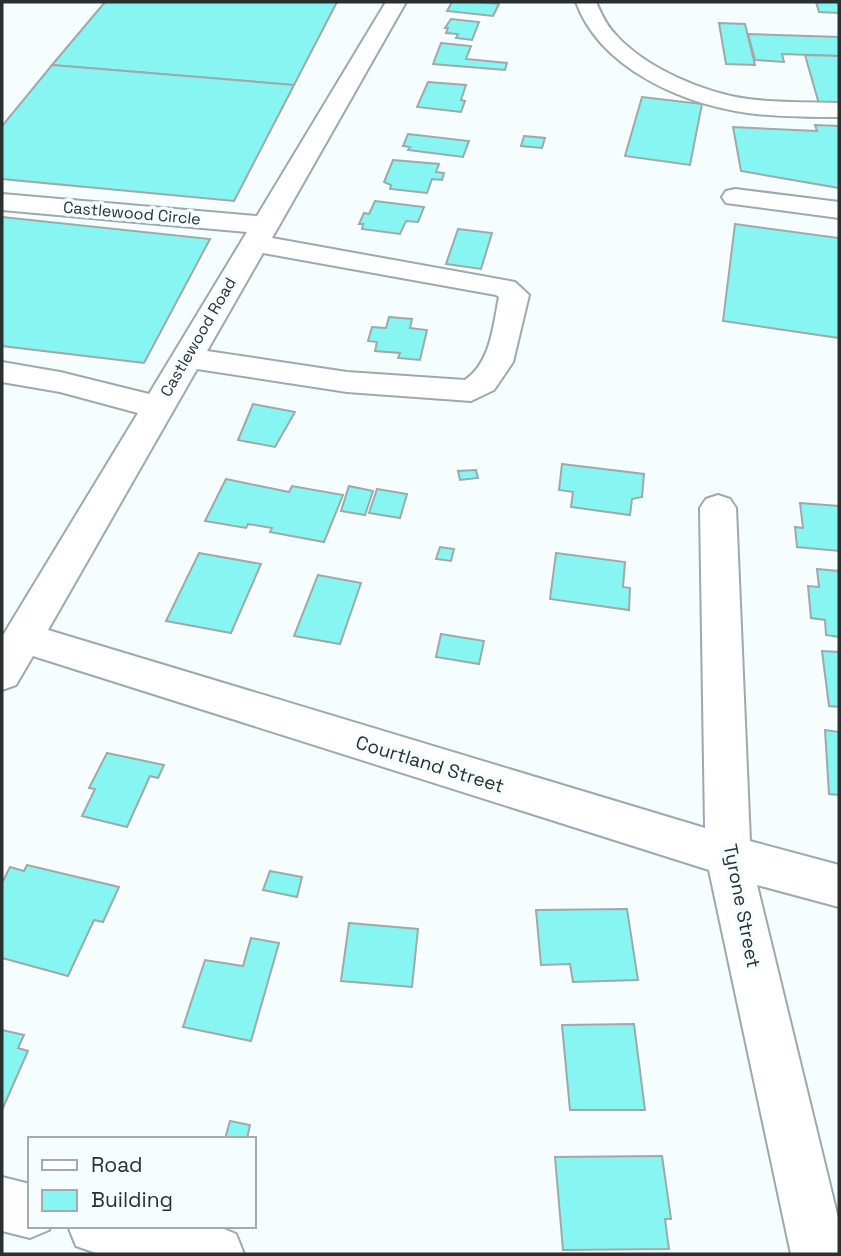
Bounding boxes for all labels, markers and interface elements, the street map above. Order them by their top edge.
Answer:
street label: Castlewood Circle [62,197,202,229]
street label: Castlewood Road [155,274,241,400]
street label: Courtland Street [353,730,507,798]
street label: Tyrone Street [718,842,766,970]
legend [28,1137,256,1228]
text: Road [91,1151,143,1178]
text: Building [91,1186,173,1213]

